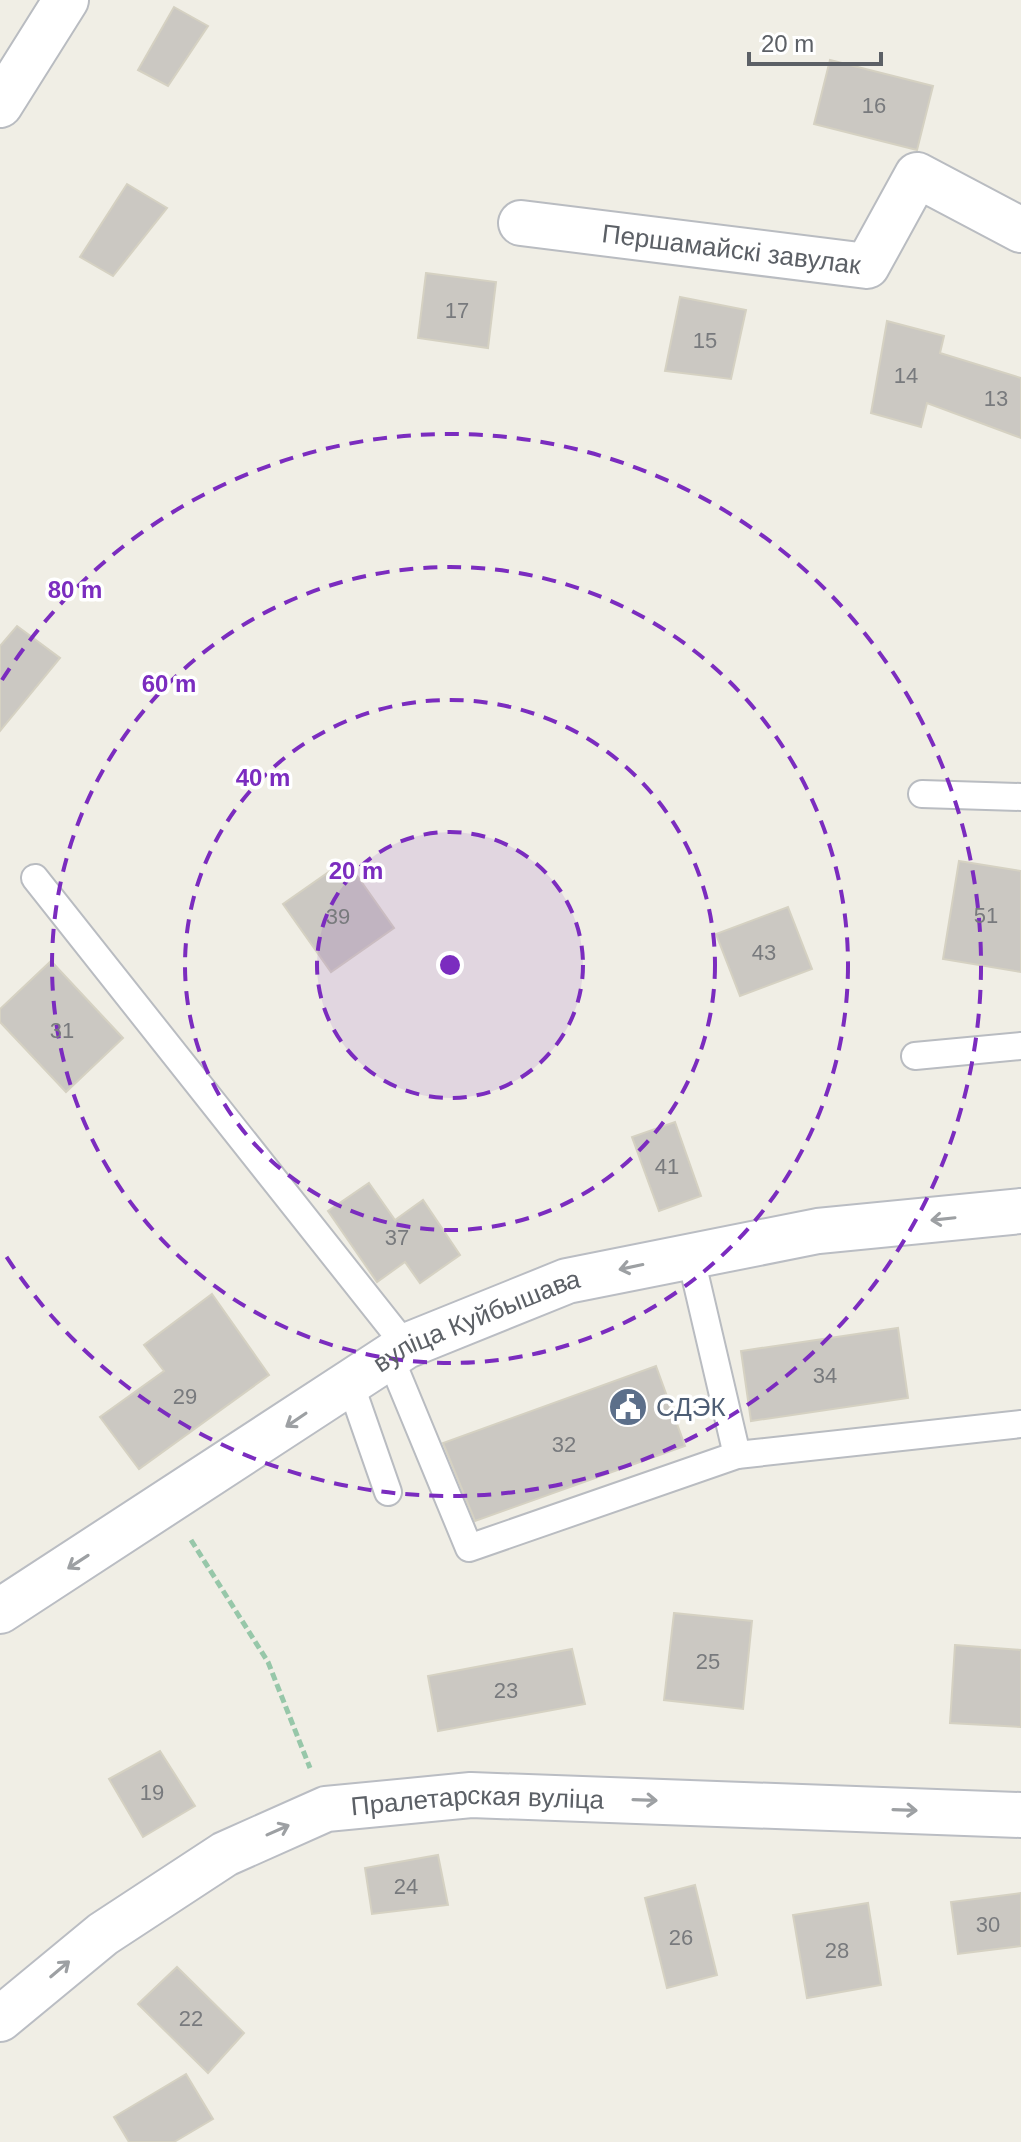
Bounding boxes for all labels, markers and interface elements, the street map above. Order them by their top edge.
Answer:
scale bar [749,16,881,66]
text: 20 m [761,30,814,57]
house number: 16 [862,93,886,118]
street label: Першамайскі завулак [600,218,863,280]
house number: 17 [445,298,469,323]
house number: 15 [693,328,717,353]
house number: 14 [894,363,918,388]
house number: 13 [984,386,1008,411]
text: 80 m [48,576,102,603]
text: 60 m [142,670,196,697]
text: 40 m [236,764,290,791]
text: 20 m [329,857,383,884]
house number: 51 [974,903,998,928]
house number: 39 [326,904,350,929]
house number: 43 [752,940,776,965]
centre of rings [436,951,464,979]
house number: 31 [50,1018,74,1043]
house number: 41 [655,1154,679,1179]
one-way arrow [930,1212,957,1227]
house number: 37 [385,1225,409,1250]
one-way arrow [619,1260,645,1275]
street label: вуліца Куйбышава [367,1264,583,1378]
house number: 34 [813,1363,837,1388]
house number: 29 [173,1384,197,1409]
public building icon: СДЭК [607,1386,649,1428]
place label: СДЭК [656,1392,726,1422]
one-way arrow [285,1412,308,1428]
house number: 32 [552,1432,576,1457]
one-way arrow [67,1554,90,1570]
house number: 25 [696,1649,720,1674]
house number: 23 [494,1678,518,1703]
house number: 19 [140,1780,164,1805]
street label: Пралетарская вуліца [350,1780,605,1822]
one-way arrow [631,1793,658,1808]
one-way arrow [891,1803,918,1818]
one-way arrow [266,1822,290,1837]
house number: 24 [394,1874,418,1899]
house number: 30 [976,1912,1000,1937]
house number: 26 [669,1925,693,1950]
house number: 28 [825,1938,849,1963]
one-way arrow [49,1960,70,1978]
house number: 22 [179,2006,203,2031]

